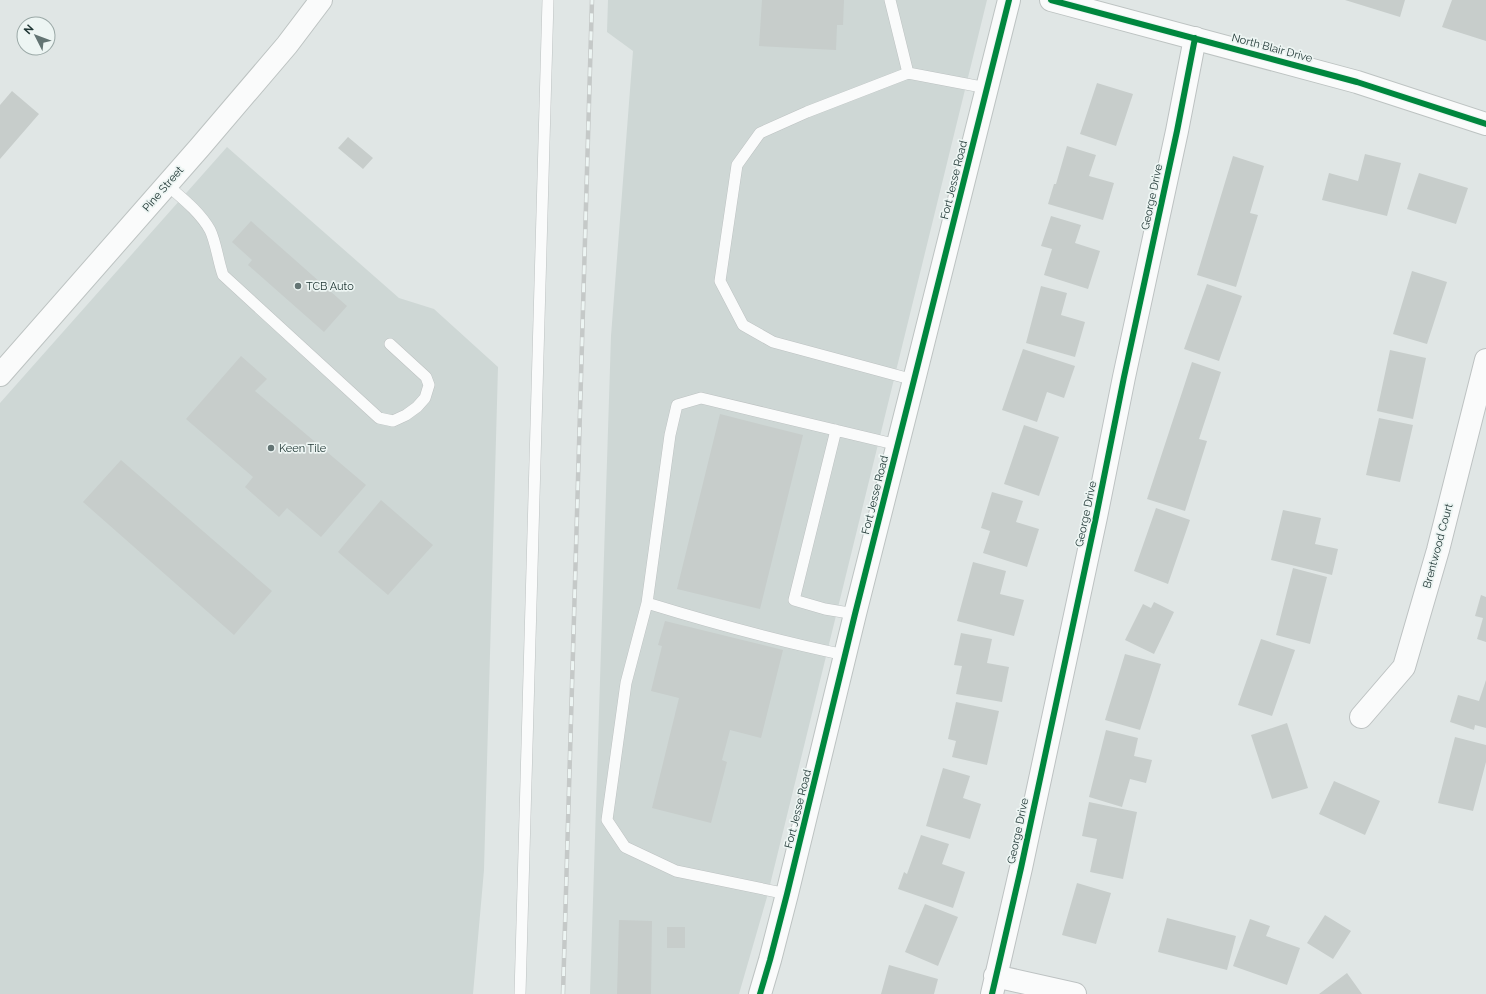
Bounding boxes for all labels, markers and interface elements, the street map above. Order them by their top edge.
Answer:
north arrow [16,16,56,56]
text: N [21,22,37,37]
street label: North Blair Drive [1230,31,1314,65]
street label: Fort Jesse Road [938,139,970,221]
street label: George Drive [1139,162,1165,231]
street label: Pine Street [140,164,186,214]
place label: TCB Auto [306,280,354,293]
marker: TCB Auto [293,281,303,291]
place label: Keen Tile [279,442,327,455]
marker: Keen Tile [266,443,276,453]
street label: Fort Jesse Road [859,454,891,536]
street label: George Drive [1073,479,1099,548]
street label: Brentwood Court [1420,502,1456,590]
street label: Fort Jesse Road [782,768,814,850]
street label: George Drive [1005,796,1031,865]

